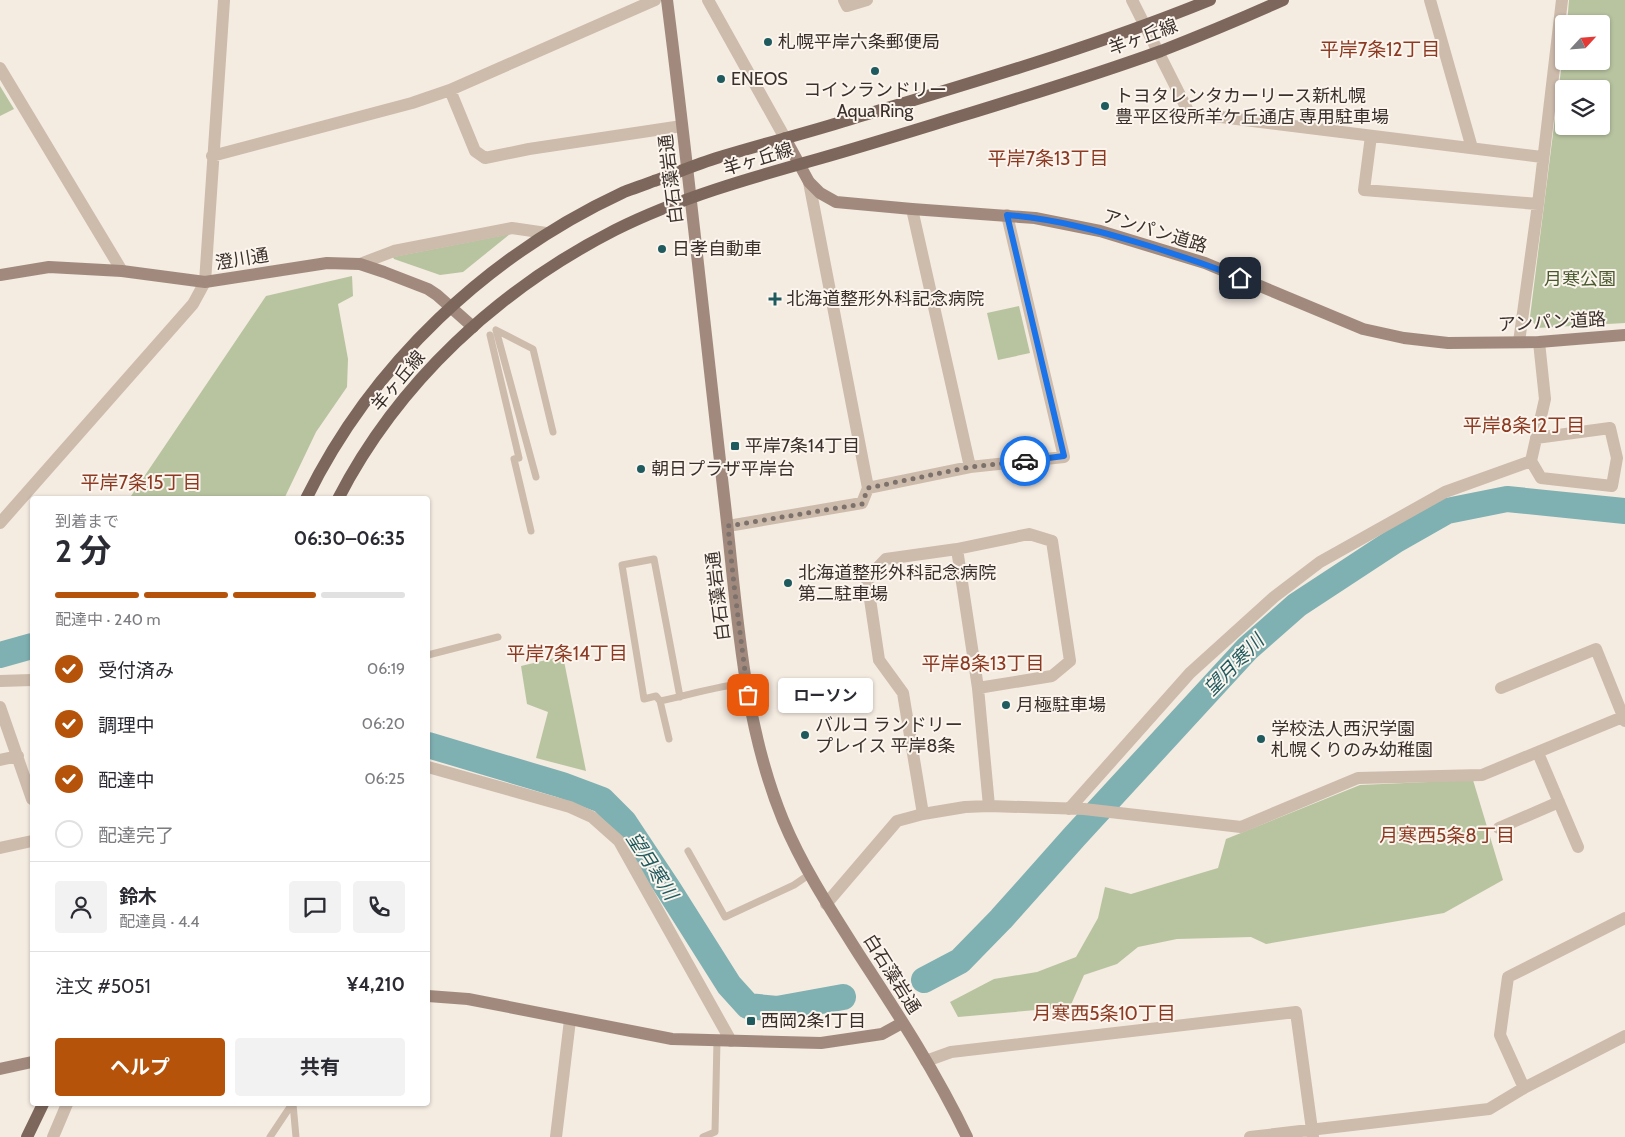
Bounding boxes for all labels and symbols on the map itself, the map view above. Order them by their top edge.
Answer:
street label: 羊ヶ丘線 [1105,14,1181,60]
north arrow [1555,15,1610,70]
place label: 札幌平岸六条郵便局 [778,31,940,53]
marker: 札幌平岸六条郵便局 [762,36,774,48]
district label: 平岸7条12丁目 [1320,38,1440,61]
marker: コインランドリー Aqua Ring [869,65,881,77]
place label: ENEOS [731,68,788,90]
marker: ENEOS [715,73,727,85]
place label: コインランドリー Aqua Ring [803,79,947,122]
place label: トヨタレンタカーリース新札幌 豊平区役所羊ケ丘通店 専用駐車場 [1115,85,1389,128]
marker: トヨタレンタカーリース新札幌 豊平区役所羊ケ丘通店 専用駐車場 [1099,100,1111,112]
street label: 白石藻岩通 [655,133,687,225]
street label: 羊ヶ丘線 [720,138,796,180]
district label: 平岸7条13丁目 [987,147,1109,170]
street label: アンパン道路 [1100,205,1210,257]
place label: 日孝自動車 [672,238,762,260]
marker: 日孝自動車 [656,243,668,255]
street label: 澄川通 [214,244,270,274]
pin [1219,257,1261,299]
park label: 月寒公園 [1544,268,1616,290]
place label: 北海道整形外科記念病院 [786,288,984,310]
marker: 北海道整形外科記念病院 [768,292,782,306]
street label: アンパン道路 [1497,308,1607,336]
street label: 羊ヶ丘線 [366,346,430,416]
district label: 平岸8条12丁目 [1463,414,1585,437]
place label: 平岸7条14丁目 [745,435,860,457]
courier [1000,436,1050,486]
marker: 平岸7条14丁目 [729,440,741,452]
place label: 朝日プラザ平岸台 [651,458,795,480]
marker: 朝日プラザ平岸台 [635,463,647,475]
district label: 平岸7条15丁目 [80,471,202,494]
street label: 白石藻岩通 [702,550,734,642]
place label: 北海道整形外科記念病院 第二駐車場 [798,562,996,605]
marker: 北海道整形外科記念病院 第二駐車場 [782,577,794,589]
water label: 望月寒川 [1199,628,1270,700]
district label: 平岸7条14丁目 [506,642,628,665]
district label: 平岸8条13丁目 [922,652,1045,675]
pin [727,674,769,716]
callout: ローソン [778,678,873,712]
place label: 月極駐車場 [1016,694,1106,716]
marker: 月極駐車場 [1000,699,1012,711]
place label: バルコ ランドリー プレイス 平岸8条 [815,714,963,757]
place label: 学校法人西沢学園 札幌くりのみ幼稚園 [1271,718,1433,761]
marker: バルコ ランドリー プレイス 平岸8条 [799,729,811,741]
marker: 学校法人西沢学園 札幌くりのみ幼稚園 [1255,733,1267,745]
district label: 月寒西5条8丁目 [1379,824,1515,847]
water label: 望月寒川 [622,828,683,906]
street label: 白石藻岩通 [859,930,925,1018]
district label: 月寒西5条10丁目 [1032,1002,1176,1025]
place label: 西岡2条1丁目 [761,1010,866,1032]
marker: 西岡2条1丁目 [745,1015,757,1027]

